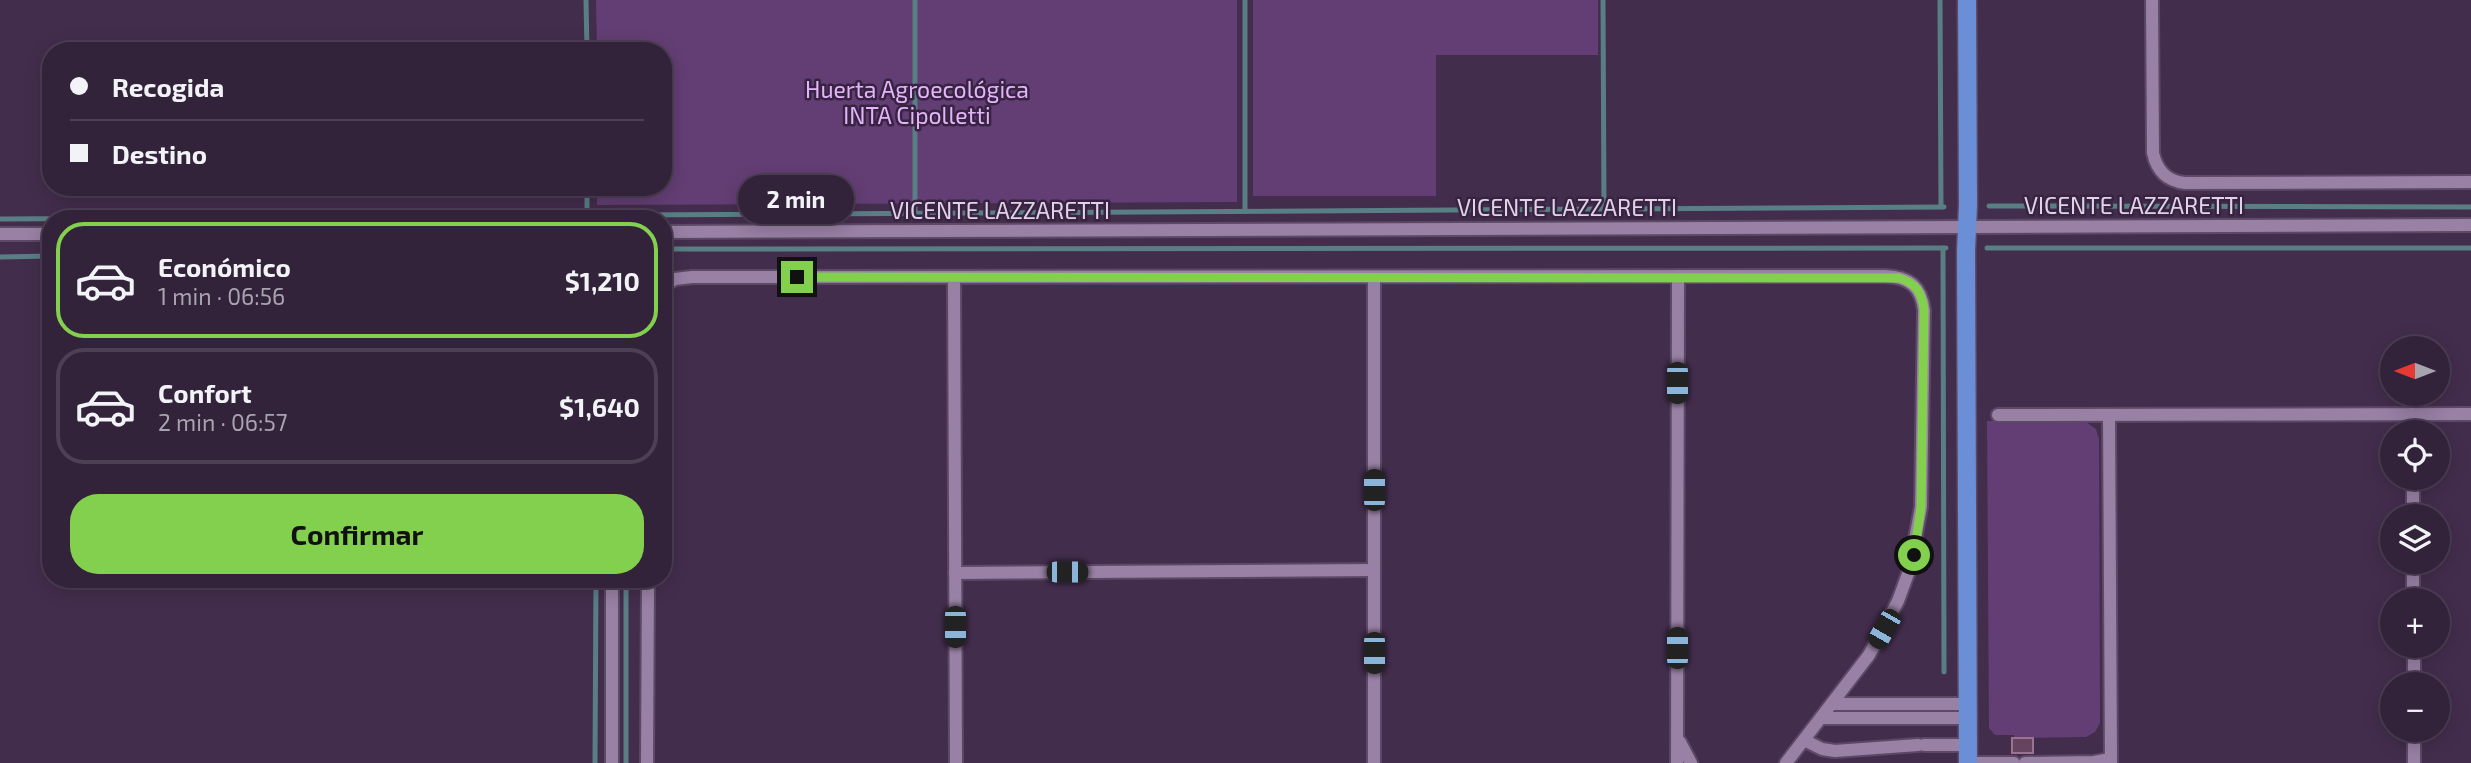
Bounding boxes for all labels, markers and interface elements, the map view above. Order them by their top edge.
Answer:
text: Recogida [112,71,224,102]
park label: Huerta Agroecológica INTA Cipolletti [805,75,1029,129]
text: Destino [112,138,207,169]
callout: 2 min [739,176,855,224]
text: 2 min [767,185,825,213]
street label: VICENTE LAZZARETTI [2024,191,2244,219]
street label: VICENTE LAZZARETTI [1457,193,1677,221]
street label: VICENTE LAZZARETTI [890,196,1110,224]
icon: car [74,249,137,312]
text: Económico [158,251,291,282]
route end [781,261,813,293]
text: $1,210 [565,265,640,296]
text: 1 min · 06:56 [158,282,285,310]
north arrow [2380,336,2450,406]
map controls [2380,336,2450,742]
car [1667,362,1688,404]
icon: car [74,375,137,438]
text: Confort [158,377,252,408]
text: $1,640 [559,391,640,422]
text: 2 min · 06:57 [158,408,288,436]
button: locate [2380,420,2450,490]
car [1364,469,1385,511]
button: Confirmar [70,494,644,574]
button: layers [2380,504,2450,574]
route start [1898,539,1930,571]
car [1047,562,1089,583]
button: + [2380,588,2450,658]
car [945,606,966,648]
car [1865,606,1904,652]
car [1667,627,1688,669]
car [1364,632,1385,674]
button: − [2380,672,2450,742]

